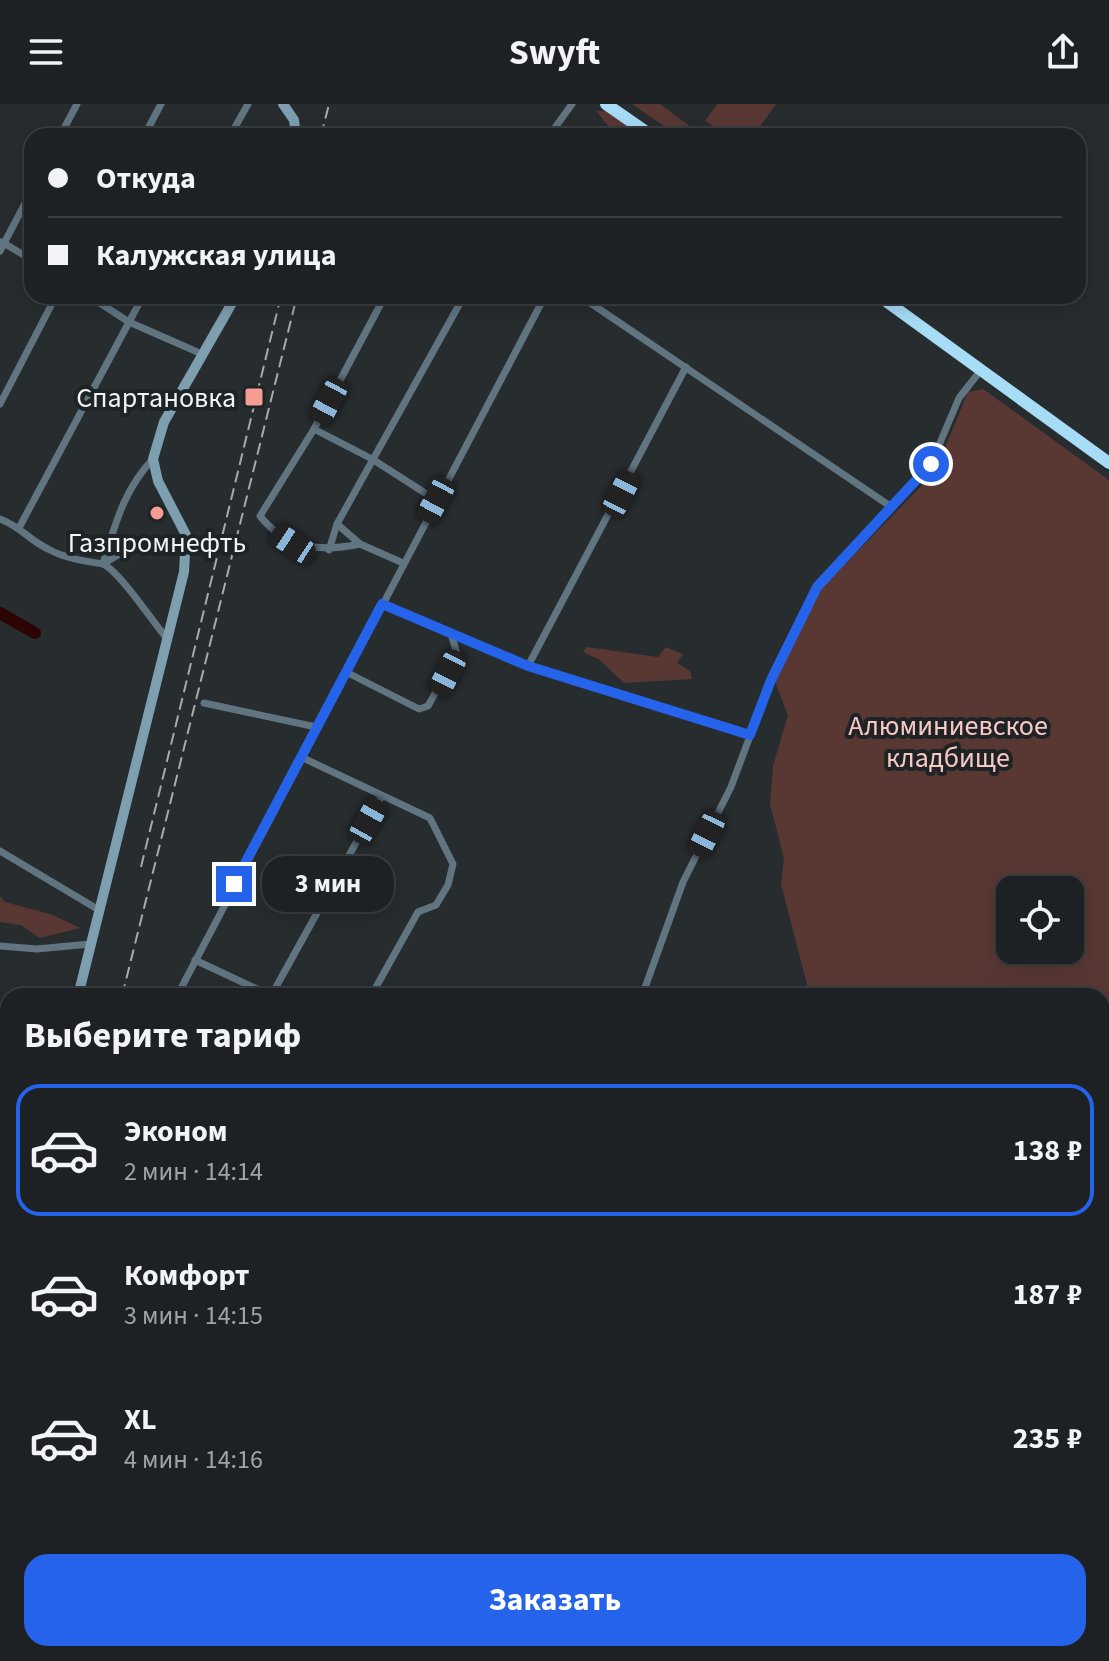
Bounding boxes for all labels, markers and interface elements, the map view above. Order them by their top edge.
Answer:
text: Swyft [509,27,600,78]
icon: menu [24,30,68,74]
icon: share [1041,30,1085,74]
text: Откуда [96,157,196,200]
text: Калужская улица [96,234,336,277]
car [307,374,351,428]
place label: Спартановка [76,378,236,418]
marker: Спартановка [243,386,265,408]
route start [913,446,949,482]
car [599,467,643,521]
car [414,473,458,527]
marker: Газпромнефть [148,504,166,522]
car [266,521,320,567]
place label: Газпромнефть [68,523,246,563]
car [426,646,470,700]
park label: Алюминиевское кладбище [848,706,1048,778]
car [346,794,390,848]
car [686,807,728,861]
callout: 3 мин [262,856,394,912]
text: 3 мин [295,865,361,902]
route end [216,866,252,902]
map controls [996,876,1084,964]
button: locate [996,876,1084,964]
text: Выберите тариф [24,1010,301,1061]
text: Эконом [124,1110,228,1153]
icon: car [28,1114,100,1186]
text: 138 ₽ [1013,1129,1082,1172]
text: 2 мин · 14:14 [124,1153,263,1190]
text: Комфорт [124,1254,250,1297]
icon: car [28,1258,100,1330]
text: 187 ₽ [1013,1273,1082,1316]
text: 3 мин · 14:15 [124,1297,263,1334]
text: XL [124,1398,157,1441]
icon: car [28,1402,100,1474]
text: 235 ₽ [1013,1417,1082,1460]
text: 4 мин · 14:16 [124,1441,263,1478]
button: Заказать [24,1554,1086,1646]

